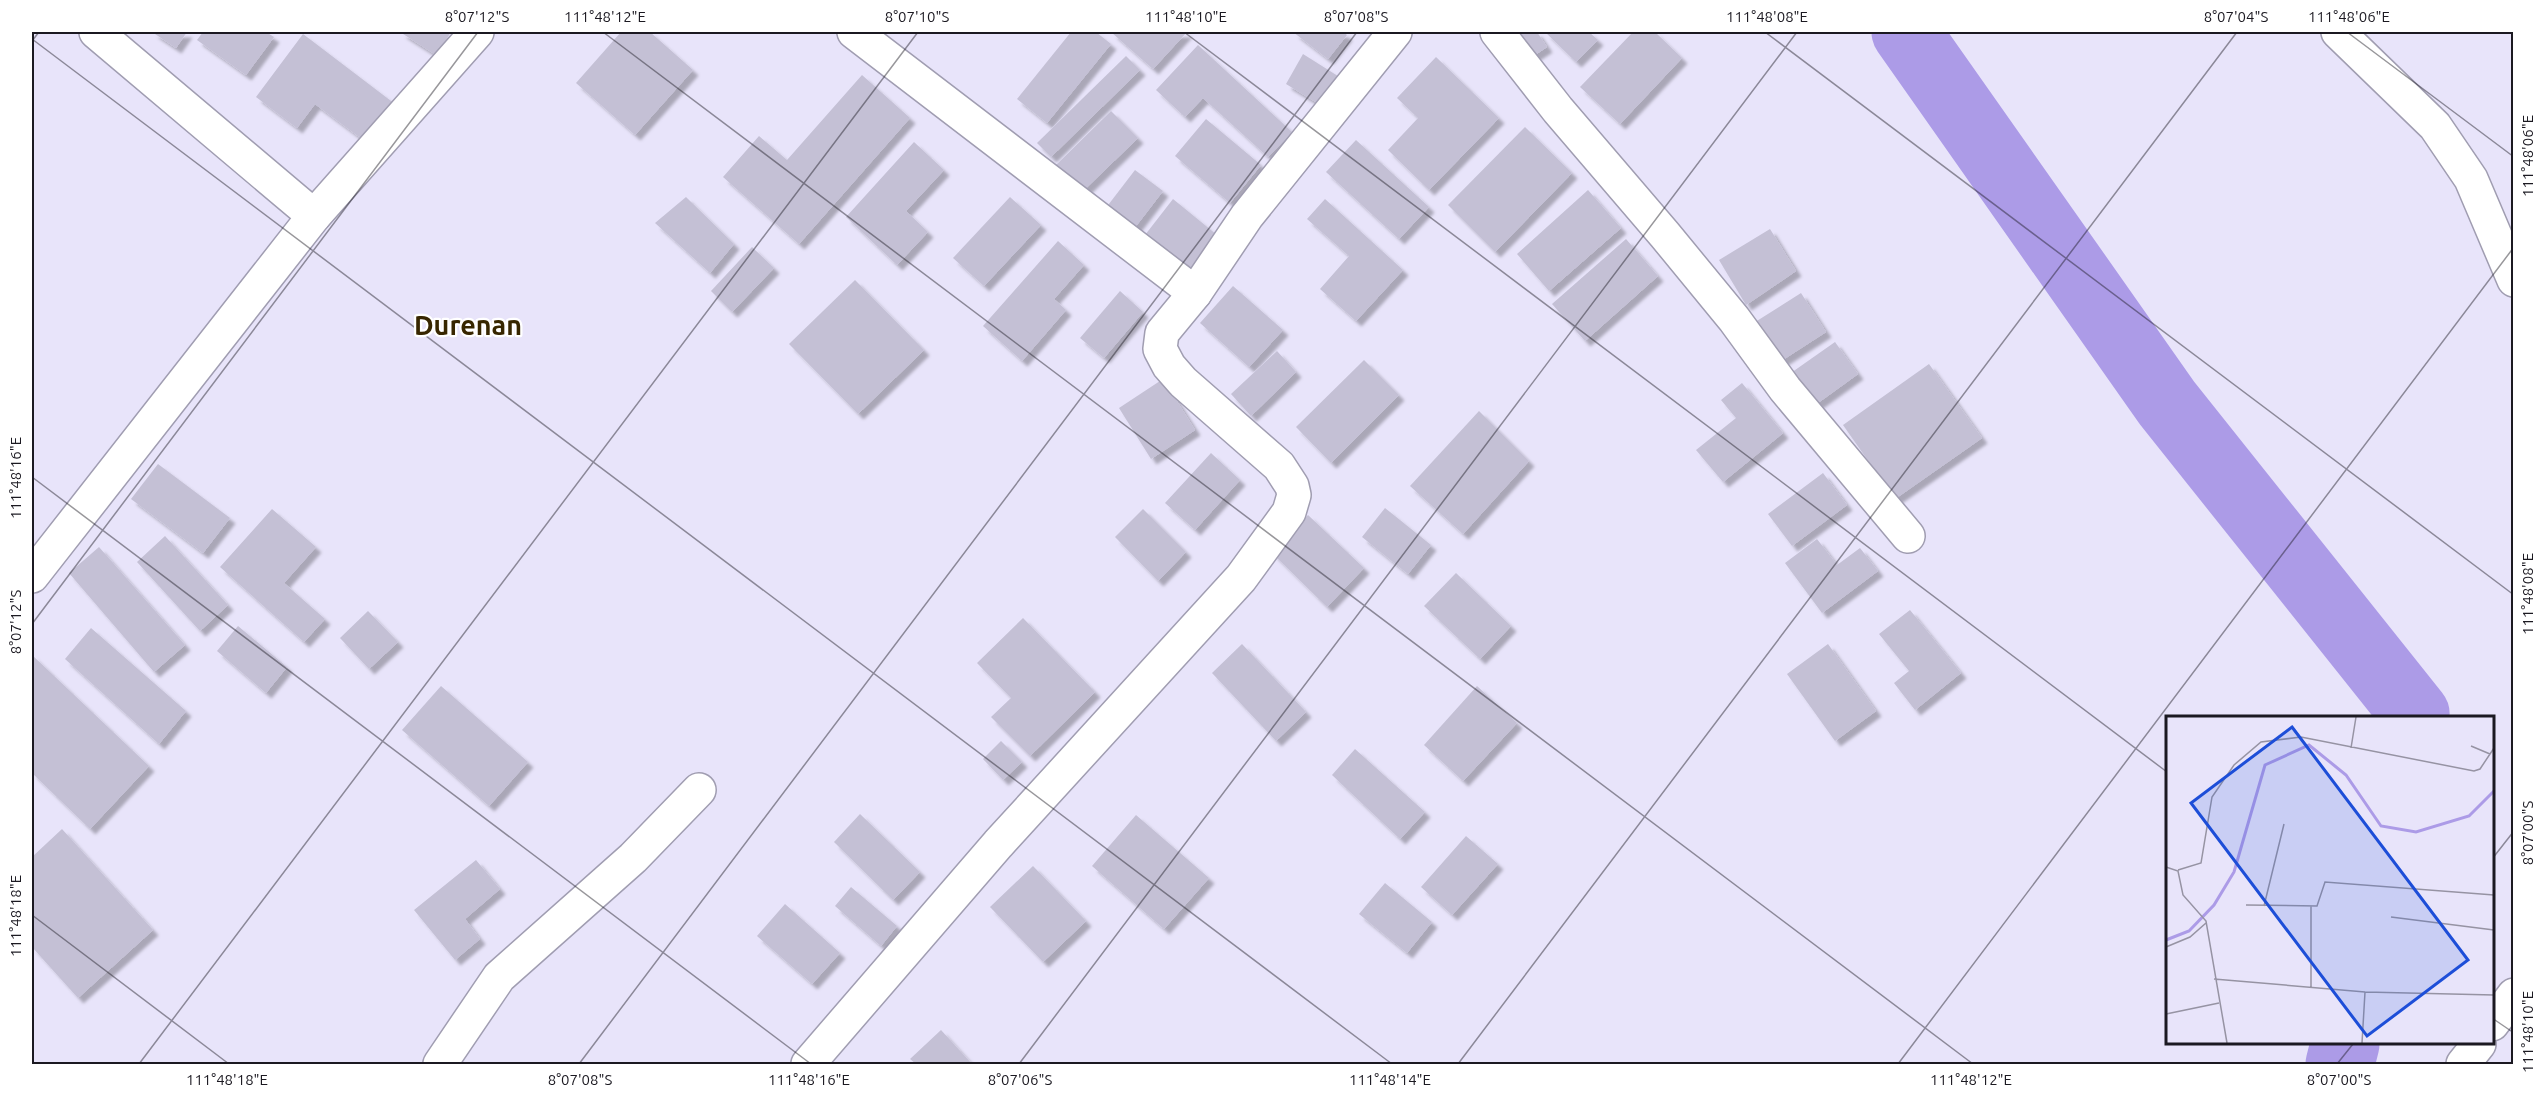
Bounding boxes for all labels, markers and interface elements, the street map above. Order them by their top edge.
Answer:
text: 8°07'12"S [445,8,509,25]
text: 111°48'12"E [564,8,646,25]
text: 8°07'10"S [885,8,949,25]
text: 111°48'10"E [1145,8,1227,25]
text: 8°07'08"S [1324,8,1388,25]
text: 111°48'08"E [1726,8,1808,25]
text: 8°07'04"S [2204,8,2268,25]
text: 111°48'06"E [2308,8,2390,25]
text: 111°48'06"E [2519,115,2536,197]
district label: Durenan [414,310,522,340]
text: 111°48'16"E [7,437,24,519]
text: 111°48'08"E [2519,553,2536,635]
text: 8°07'12"S [7,590,24,654]
inset map [2166,716,2494,1045]
text: 8°07'00"S [2519,801,2536,865]
text: 111°48'18"E [7,875,24,957]
text: 111°48'10"E [2519,991,2536,1073]
text: 111°48'18"E [186,1071,268,1088]
text: 8°07'08"S [548,1071,612,1088]
text: 111°48'16"E [768,1071,850,1088]
text: 8°07'06"S [988,1071,1052,1088]
text: 111°48'14"E [1349,1071,1431,1088]
text: 111°48'12"E [1930,1071,2012,1088]
text: 8°07'00"S [2307,1071,2371,1088]

